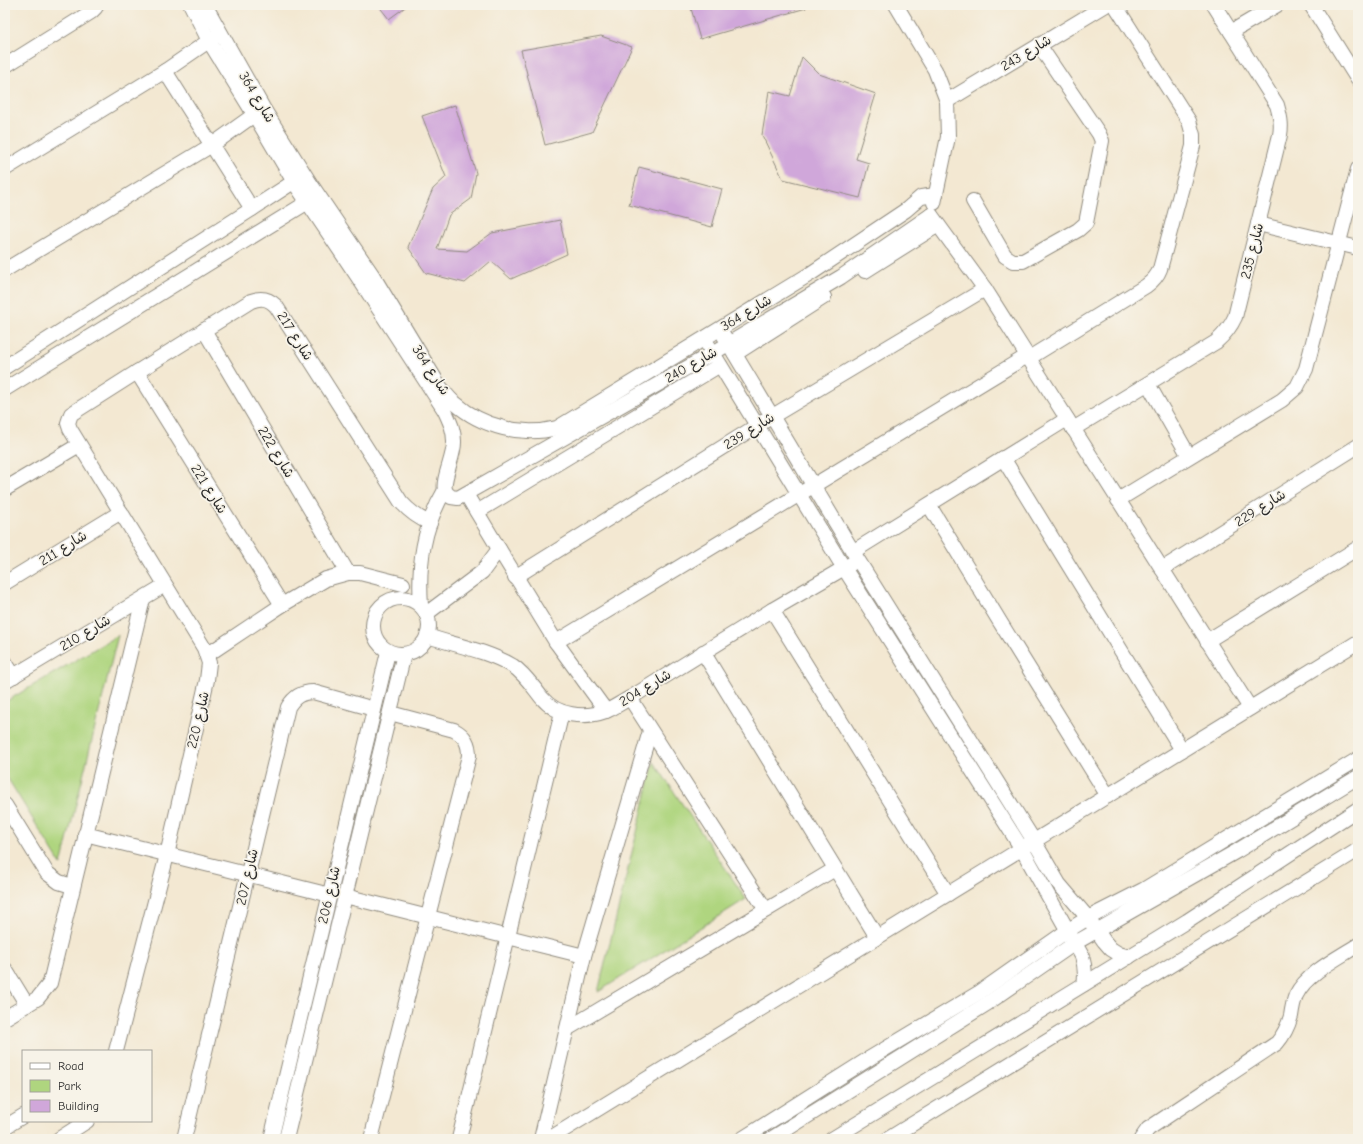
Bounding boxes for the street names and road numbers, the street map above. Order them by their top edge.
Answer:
street label: شارع 243 [998,31,1055,76]
street label: شارع 364 [234,68,279,126]
street label: شارع 235 [1237,221,1268,281]
street label: شارع 364 [717,291,775,336]
street label: شارع 217 [273,308,317,364]
street label: شارع 364 [408,342,453,399]
street label: شارع 240 [662,343,721,388]
street label: شارع 239 [720,409,778,454]
street label: شارع 222 [253,423,298,481]
street label: شارع 221 [186,461,231,517]
street label: شارع 229 [1231,486,1289,531]
street label: شارع 211 [36,527,91,570]
street label: شارع 210 [56,611,114,656]
street label: شارع 204 [616,666,675,711]
street label: شارع 220 [183,690,214,750]
street label: شارع 207 [232,847,263,907]
street label: شارع 206 [314,865,345,926]

